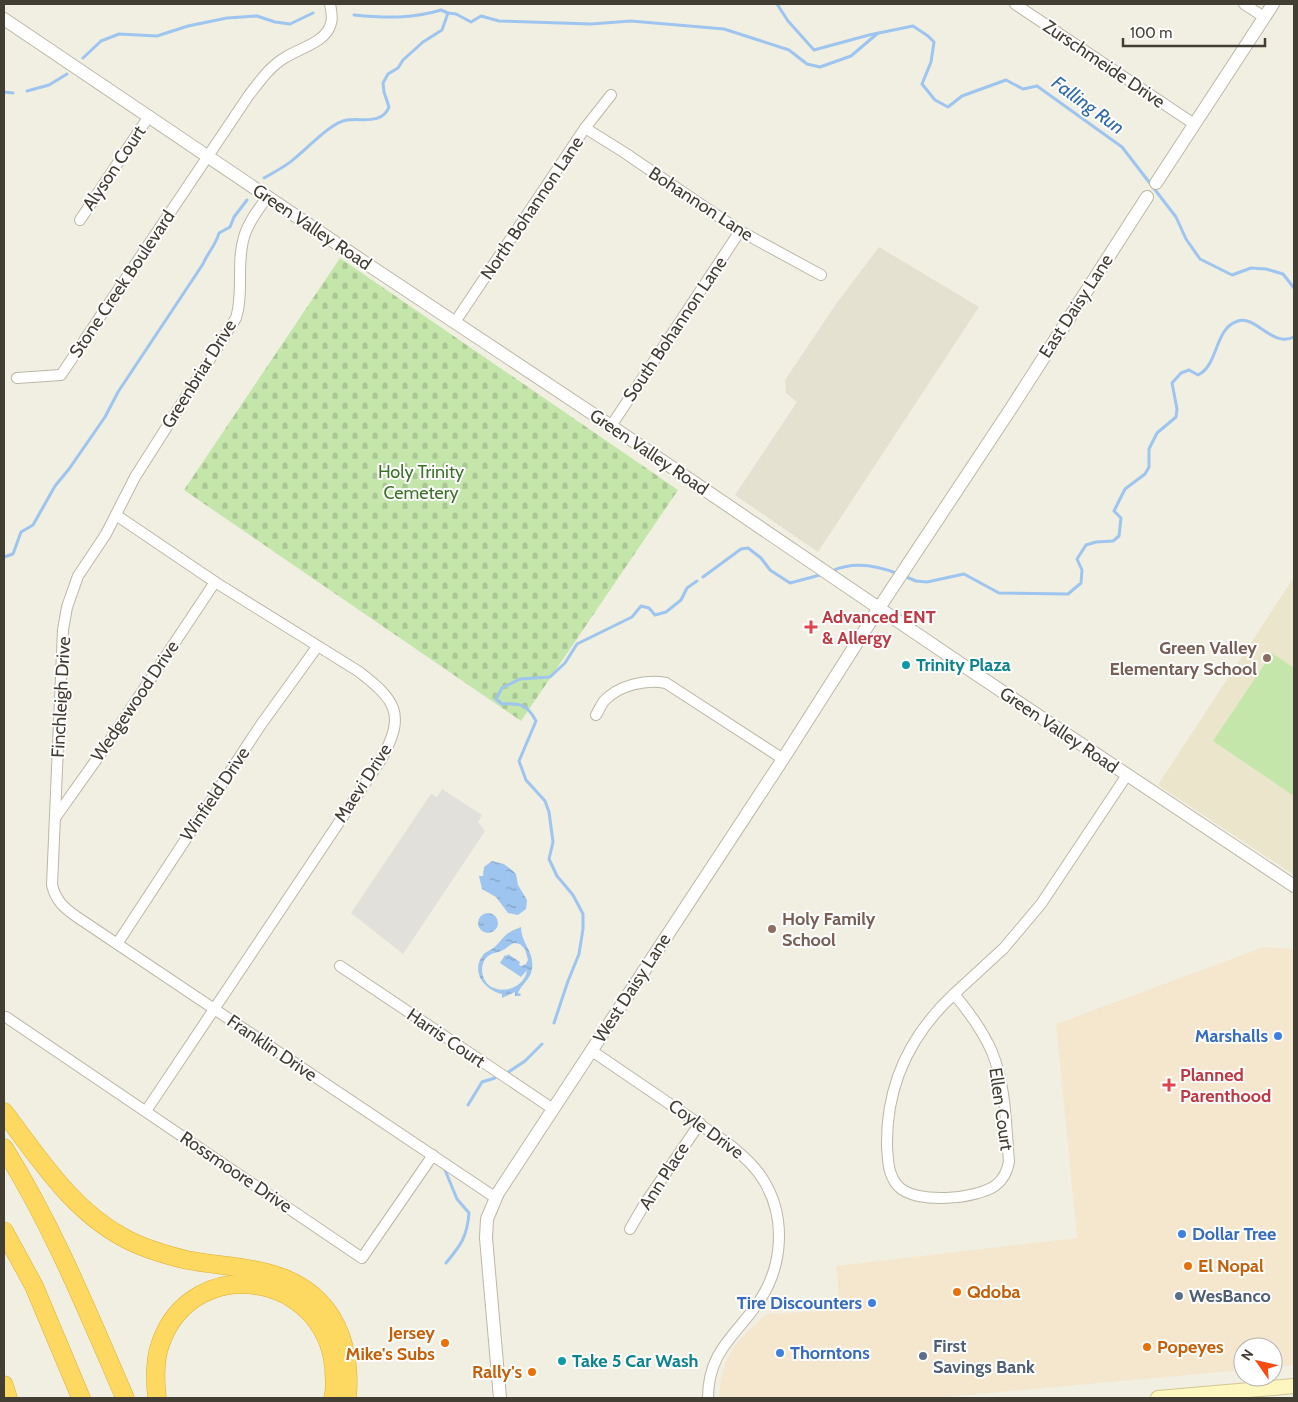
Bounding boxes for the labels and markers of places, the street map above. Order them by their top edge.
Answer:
place label: Advanced ENT & Allergy [822,606,936,649]
marker: Advanced ENT & Allergy [804,620,818,634]
place label: Green Valley Elementary School [1110,637,1257,680]
marker: Green Valley Elementary School [1261,652,1273,664]
place label: Trinity Plaza [916,654,1011,676]
marker: Trinity Plaza [900,659,912,671]
place label: Holy Family School [782,908,876,951]
marker: Holy Family School [766,923,778,935]
place label: Marshalls [1195,1025,1268,1047]
marker: Marshalls [1272,1030,1284,1042]
place label: Planned Parenthood [1180,1064,1271,1107]
marker: Planned Parenthood [1162,1078,1176,1092]
place label: Dollar Tree [1192,1223,1276,1245]
marker: Dollar Tree [1176,1228,1188,1240]
place label: El Nopal [1198,1255,1264,1277]
marker: El Nopal [1182,1260,1194,1272]
place label: Qdoba [967,1281,1020,1303]
place label: WesBanco [1189,1285,1271,1307]
marker: Qdoba [951,1286,963,1298]
marker: WesBanco [1173,1290,1185,1302]
place label: Tire Discounters [737,1292,862,1314]
marker: Tire Discounters [866,1297,878,1309]
place label: Jersey Mike's Subs [346,1322,435,1365]
place label: First Savings Bank [933,1335,1035,1378]
place label: Popeyes [1157,1336,1224,1358]
marker: Jersey Mike's Subs [439,1337,451,1349]
marker: Popeyes [1141,1341,1153,1353]
place label: Thorntons [790,1342,870,1364]
marker: Thorntons [774,1347,786,1359]
place label: Take 5 Car Wash [572,1350,698,1372]
marker: First Savings Bank [917,1350,929,1362]
marker: Take 5 Car Wash [556,1355,568,1367]
place label: Rally's [472,1361,522,1383]
marker: Rally's [526,1366,538,1378]

